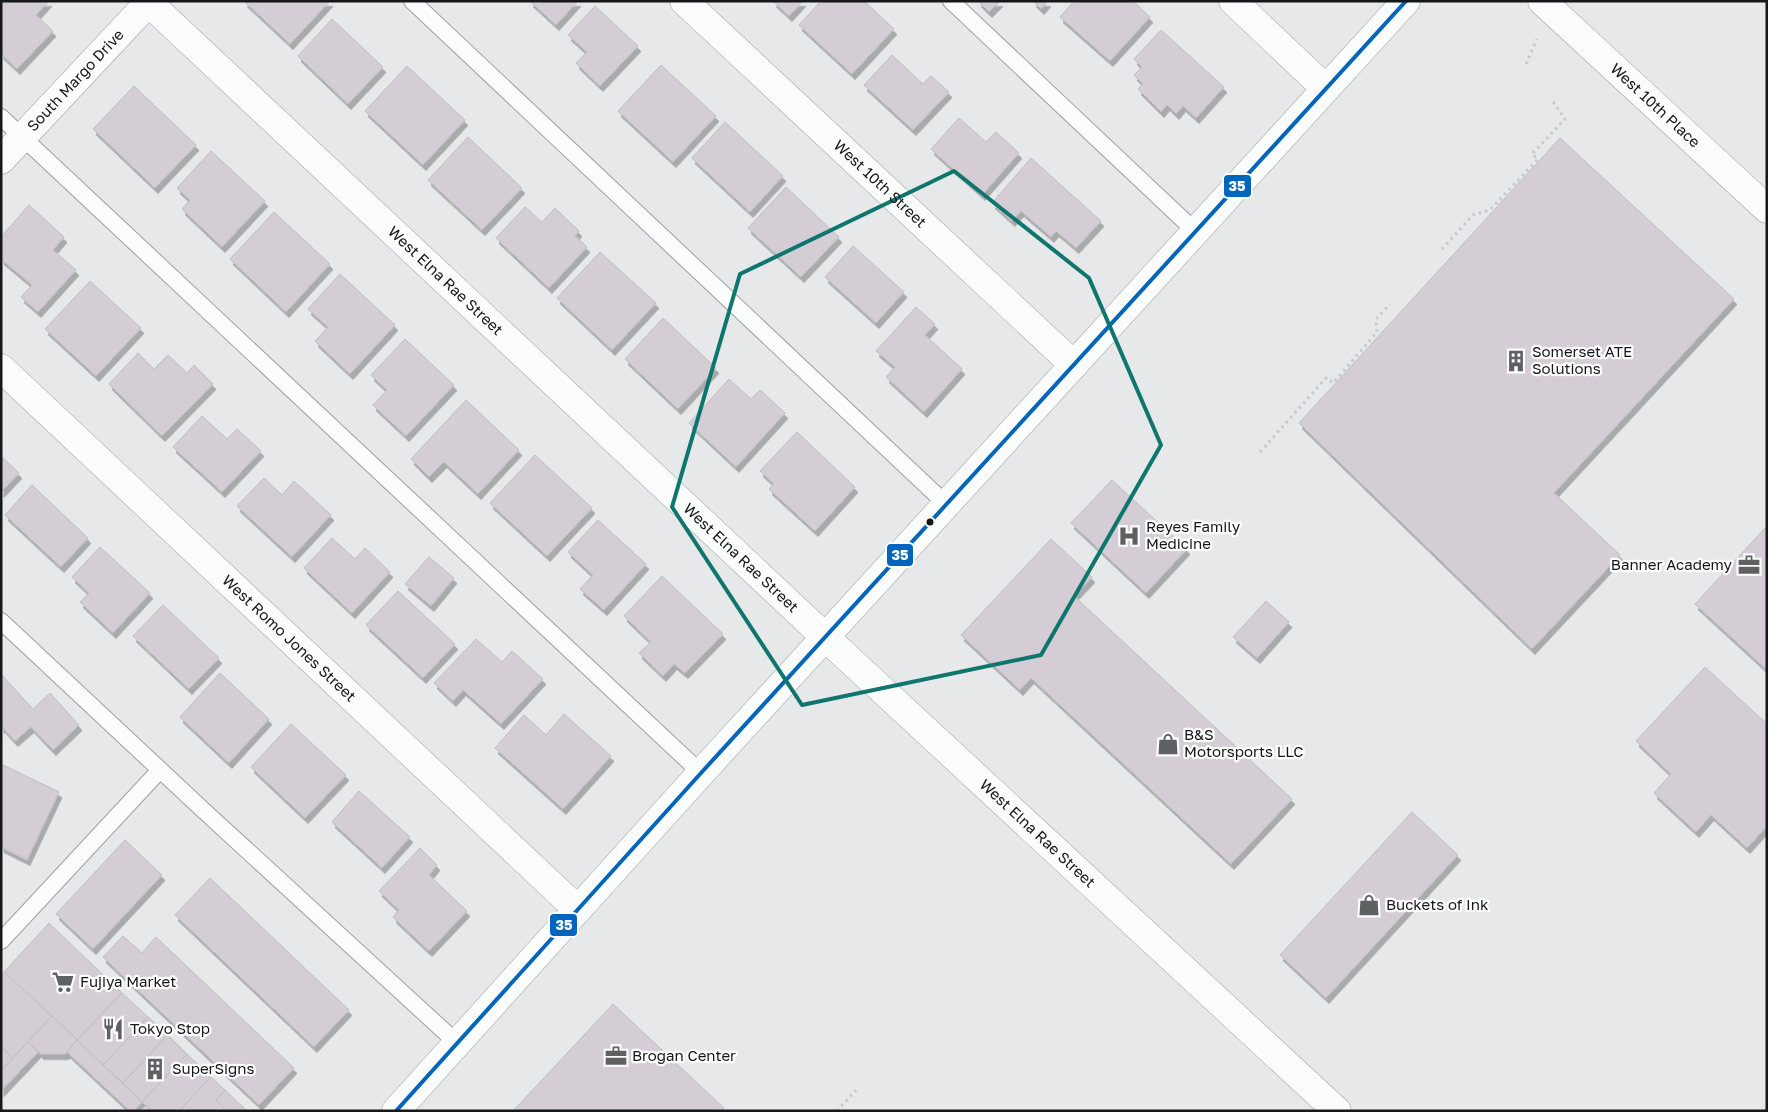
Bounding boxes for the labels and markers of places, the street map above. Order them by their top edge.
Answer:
place label: Somerset ATE Solutions [1532,342,1632,377]
building icon: Somerset ATE Solutions [1503,348,1529,374]
unlabelled marker [925,517,935,527]
place label: Reyes Family Medicine [1146,517,1241,552]
hospital icon: Reyes Family Medicine [1116,523,1142,549]
office icon: Banner Academy [1736,552,1762,578]
place label: Banner Academy [1611,555,1733,573]
place label: B&S Motorsports LLC [1184,725,1303,760]
shop icon: B&S Motorsports LLC [1155,731,1181,757]
shop icon: Buckets of Ink [1356,892,1382,918]
place label: Buckets of Ink [1386,895,1489,913]
supermarket icon: Fujiya Market [50,969,76,995]
place label: Fujiya Market [80,972,176,990]
restaurant icon: Tokyo Stop [100,1016,126,1042]
place label: Tokyo Stop [130,1019,210,1037]
office icon: Brogan Center [603,1043,629,1069]
place label: Brogan Center [632,1046,736,1064]
building icon: SuperSigns [142,1056,168,1082]
place label: SuperSigns [172,1059,255,1077]

